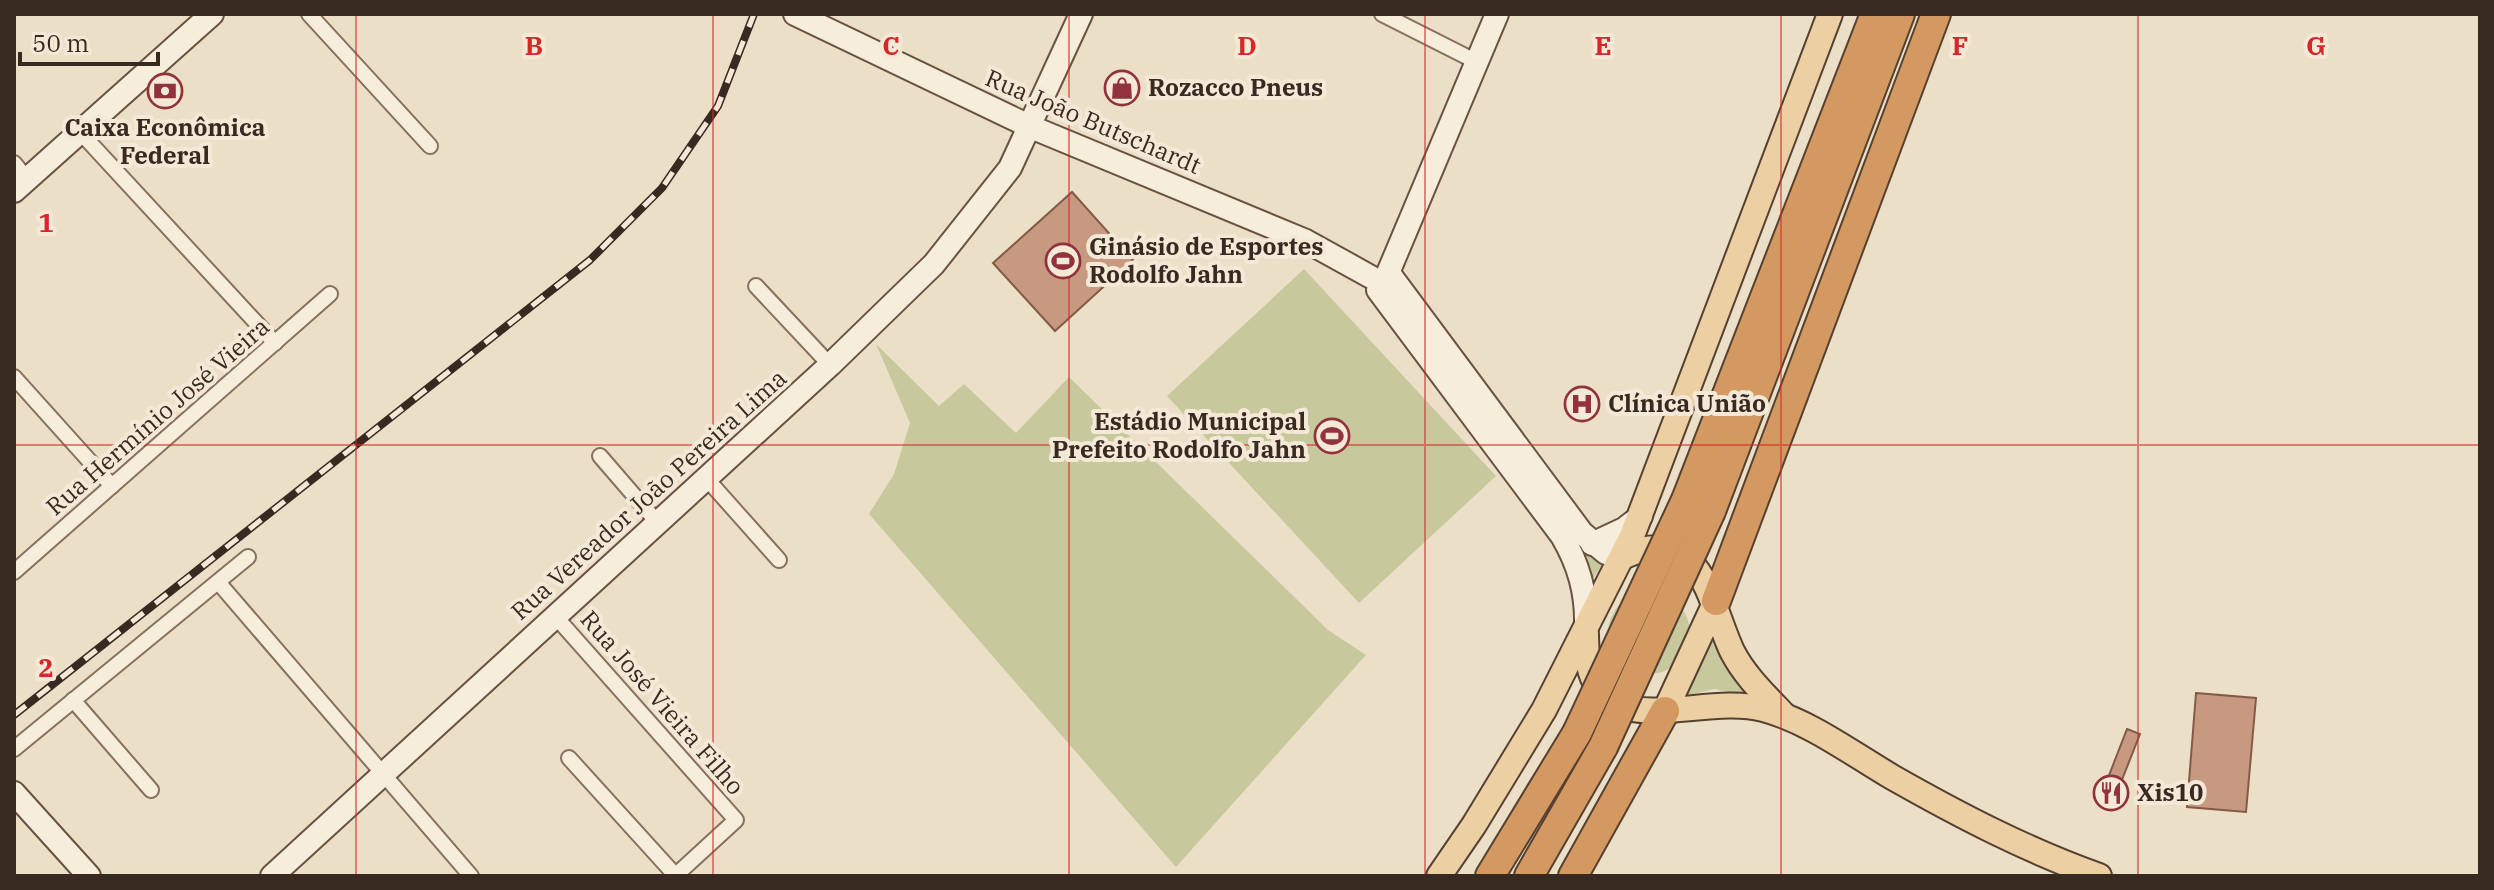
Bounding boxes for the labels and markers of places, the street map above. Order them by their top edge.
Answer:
shop icon: Rozacco Pneus [1103,69,1141,107]
place label: Rozacco Pneus [1148,71,1323,103]
bank icon: Caixa Econômica Federal [146,72,184,110]
place label: Caixa Econômica Federal [65,111,266,171]
place label: Ginásio de Esportes Rodolfo Jahn [1089,230,1324,290]
sports icon: Ginásio de Esportes Rodolfo Jahn [1044,242,1082,280]
hospital icon: Clínica União [1563,385,1601,423]
place label: Clínica União [1608,387,1766,419]
place label: Estádio Municipal Prefeito Rodolfo Jahn [1052,405,1306,465]
sports icon: Estádio Municipal Prefeito Rodolfo Jahn [1313,417,1351,455]
restaurant icon: Xis10 [2092,774,2130,812]
place label: Xis10 [2137,776,2203,808]

